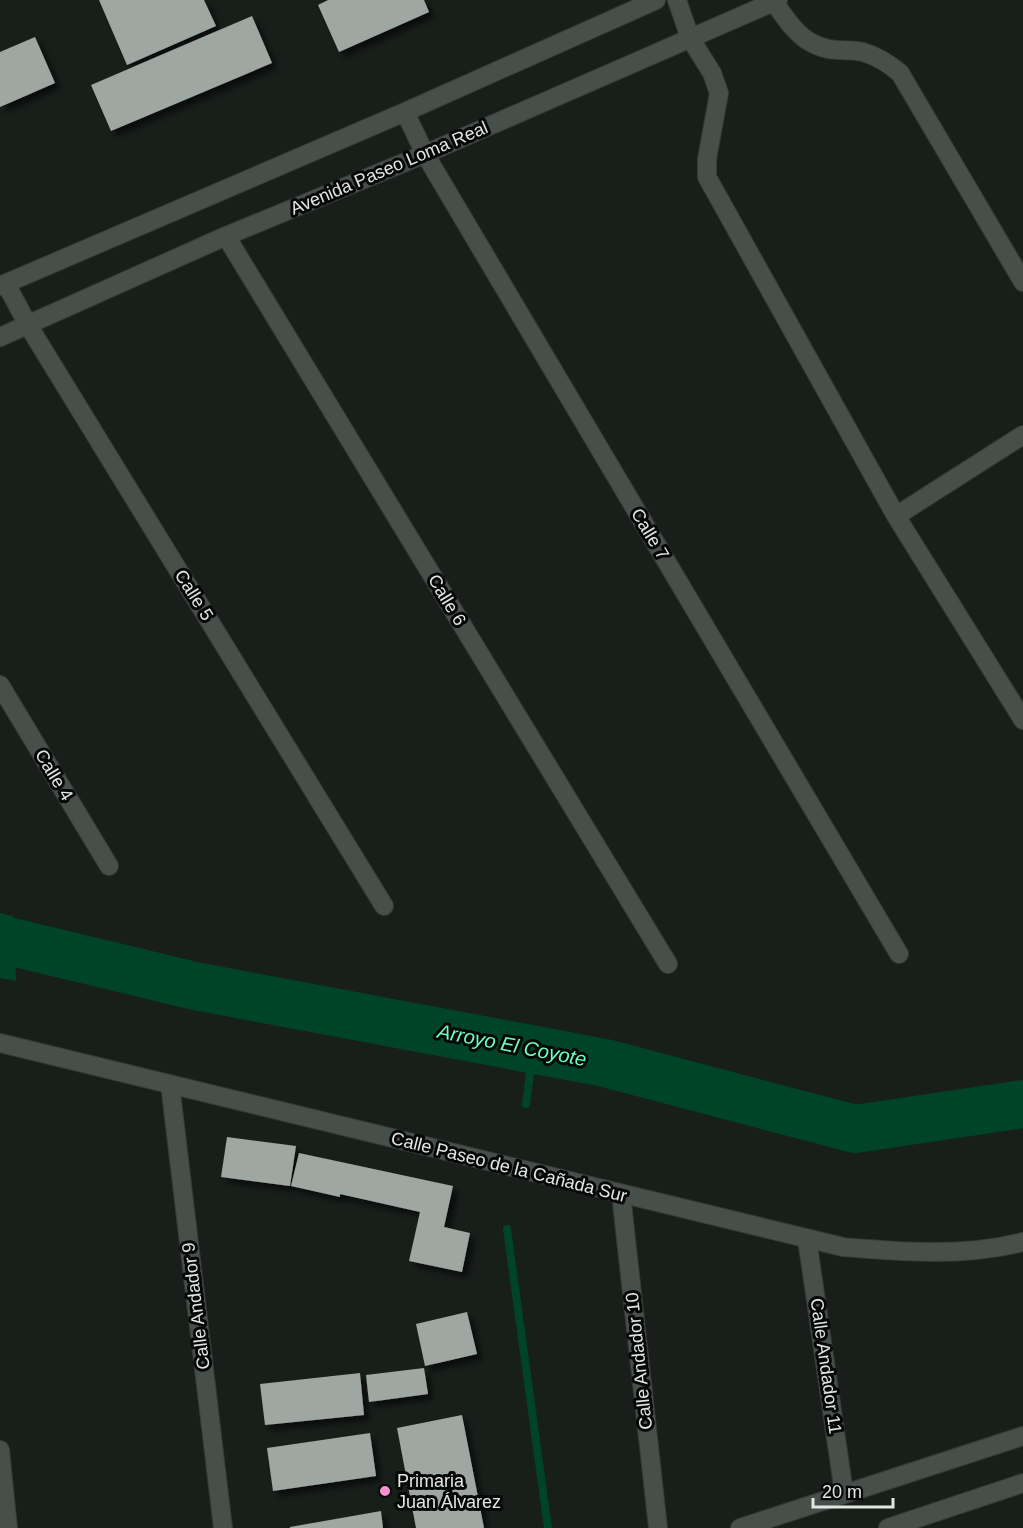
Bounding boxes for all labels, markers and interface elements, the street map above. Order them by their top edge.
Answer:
street label: Avenida Paseo Loma Real [287,117,491,219]
street label: Calle 7 [627,505,673,563]
street label: Calle 5 [171,566,217,624]
street label: Calle 6 [424,571,470,629]
street label: Calle 4 [31,746,77,804]
water label: Arroyo El Coyote [435,1020,588,1070]
street label: Calle Paseo de la Cañada Sur [389,1128,629,1206]
street label: Calle Andador 9 [178,1241,214,1371]
street label: Calle Andador 10 [622,1291,656,1431]
street label: Calle Andador 11 [807,1297,845,1435]
place label: Primaria Juan Álvarez [397,1471,501,1512]
scale bar [813,1471,892,1509]
text: 20 m [822,1482,862,1502]
marker: Primaria Juan Álvarez [378,1484,392,1498]

